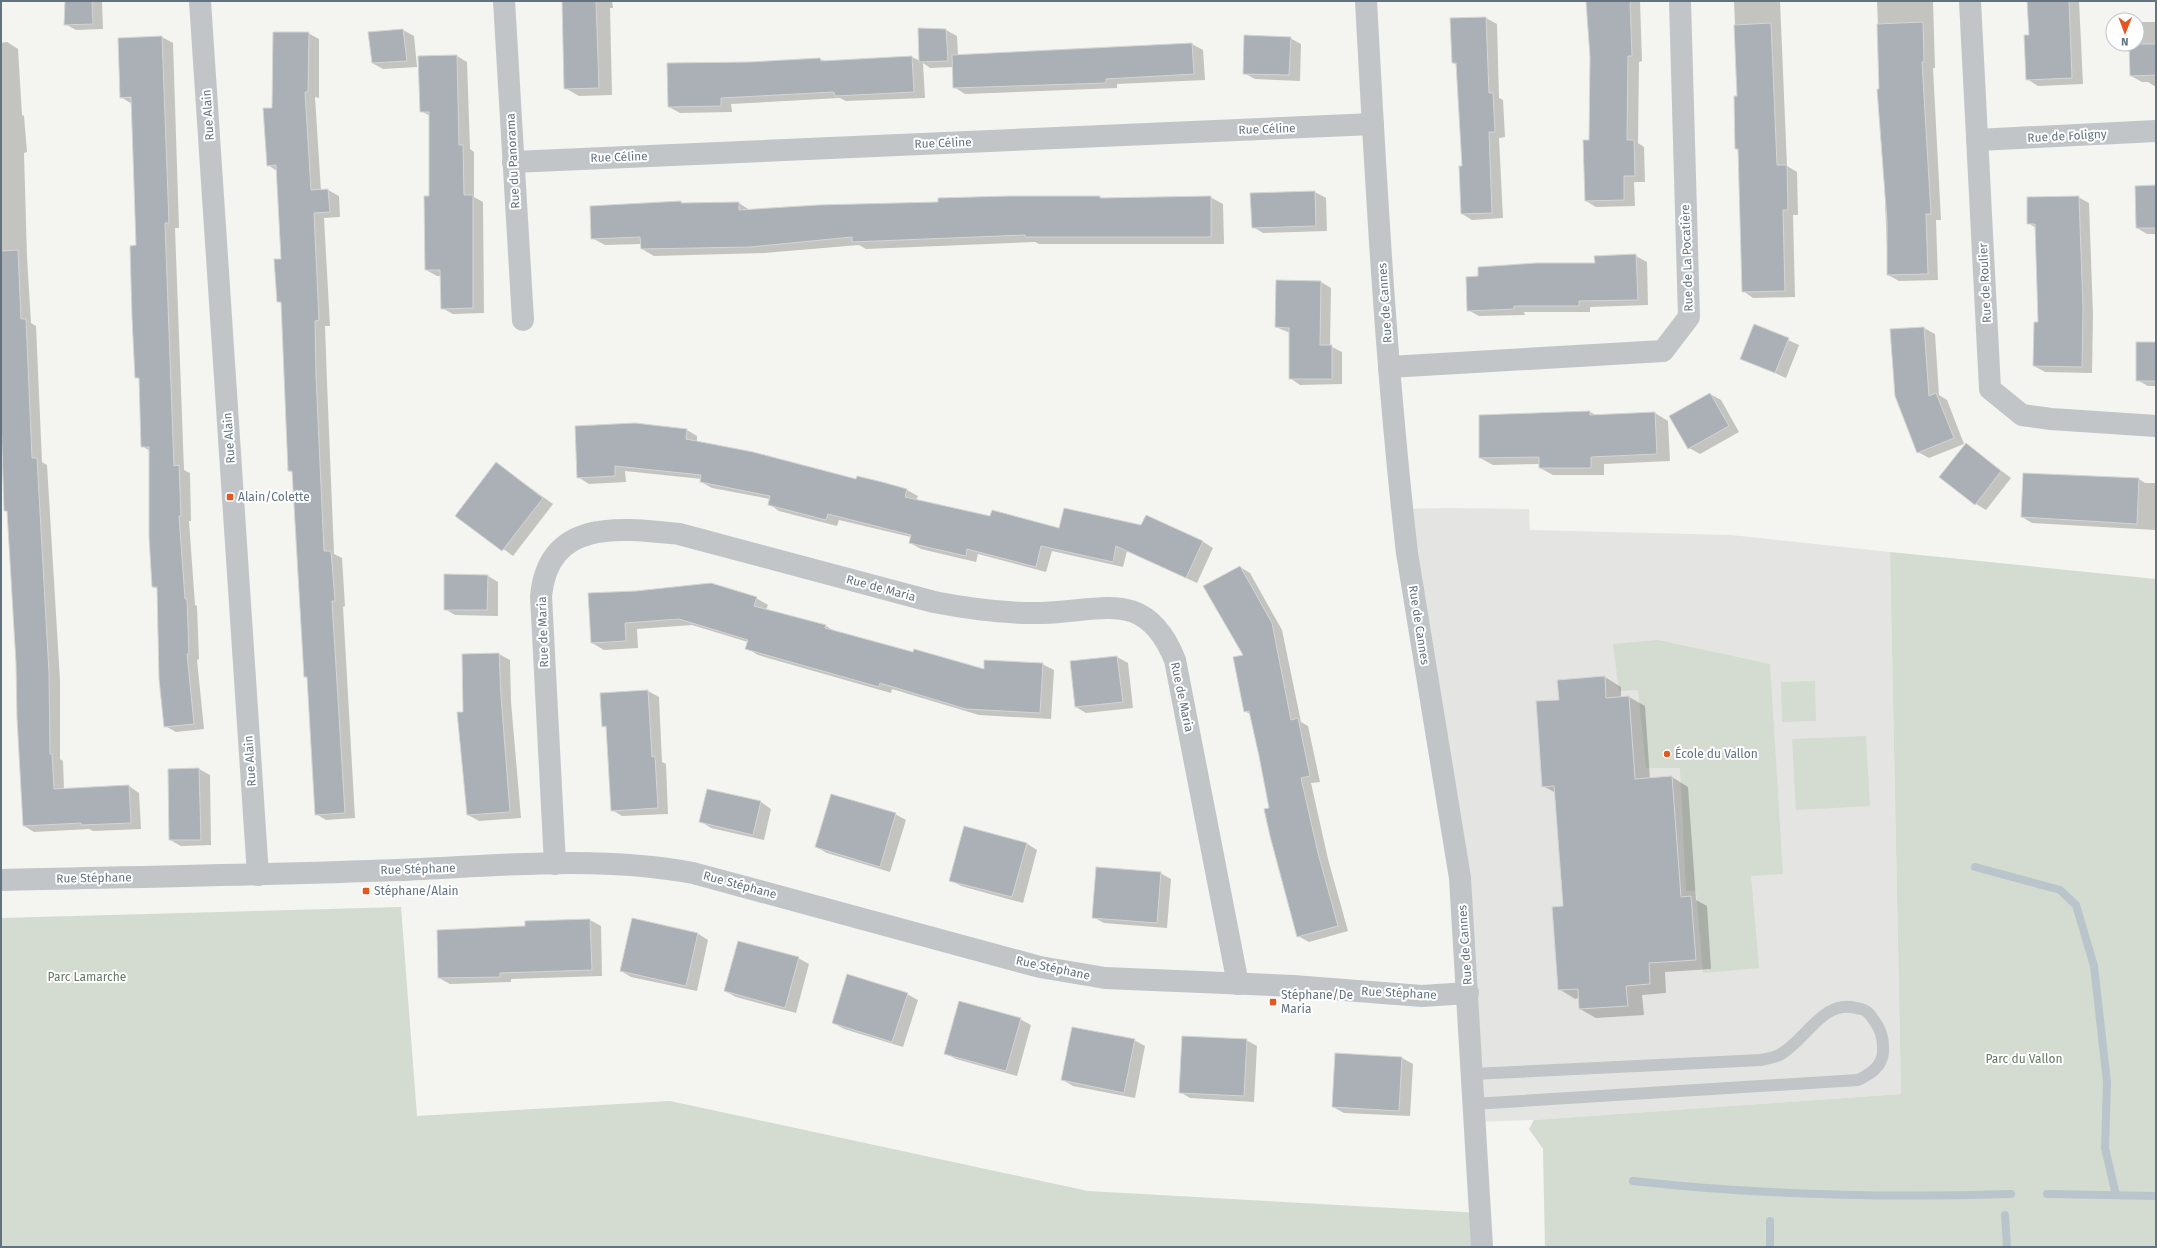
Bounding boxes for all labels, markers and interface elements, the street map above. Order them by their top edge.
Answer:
north arrow [2105,12,2145,52]
text: N [2121,35,2129,48]
street label: Rue Alain [199,89,217,141]
street label: Rue du Panorama [504,113,522,209]
street label: Rue Céline [1238,121,1296,137]
street label: Rue de Foligny [2027,127,2107,145]
street label: Rue Céline [914,135,972,151]
street label: Rue Céline [590,149,648,165]
street label: Rue de La Pocatière [1678,204,1696,312]
street label: Rue de Roulier [1976,242,1994,323]
street label: Rue de Cannes [1375,262,1395,343]
street label: Rue Alain [220,412,238,464]
place label: Alain/Colette [238,490,310,504]
marker: Alain/Colette [225,492,235,502]
street label: Rue de Maria [845,572,917,604]
street label: Rue de Cannes [1406,584,1432,666]
street label: Rue de Maria [535,596,551,668]
street label: Rue de Maria [1168,661,1196,733]
street label: Rue Alain [241,735,259,787]
place label: École du Vallon [1675,746,1758,761]
marker: École du Vallon [1662,749,1672,759]
street label: Rue Stéphane [380,861,456,877]
street label: Rue Stéphane [702,868,778,902]
street label: Rue Stéphane [56,870,132,886]
place label: Stéphane/Alain [374,884,459,898]
marker: Stéphane/Alain [361,886,371,896]
street label: Rue de Cannes [1455,904,1475,985]
street label: Rue Stéphane [1015,953,1091,983]
park label: Parc Lamarche [48,970,126,984]
street label: Rue Stéphane [1361,984,1437,1002]
place label: Stéphane/De Maria [1281,988,1353,1016]
marker: Stéphane/De Maria [1268,997,1278,1007]
park label: Parc du Vallon [1986,1052,2062,1066]

